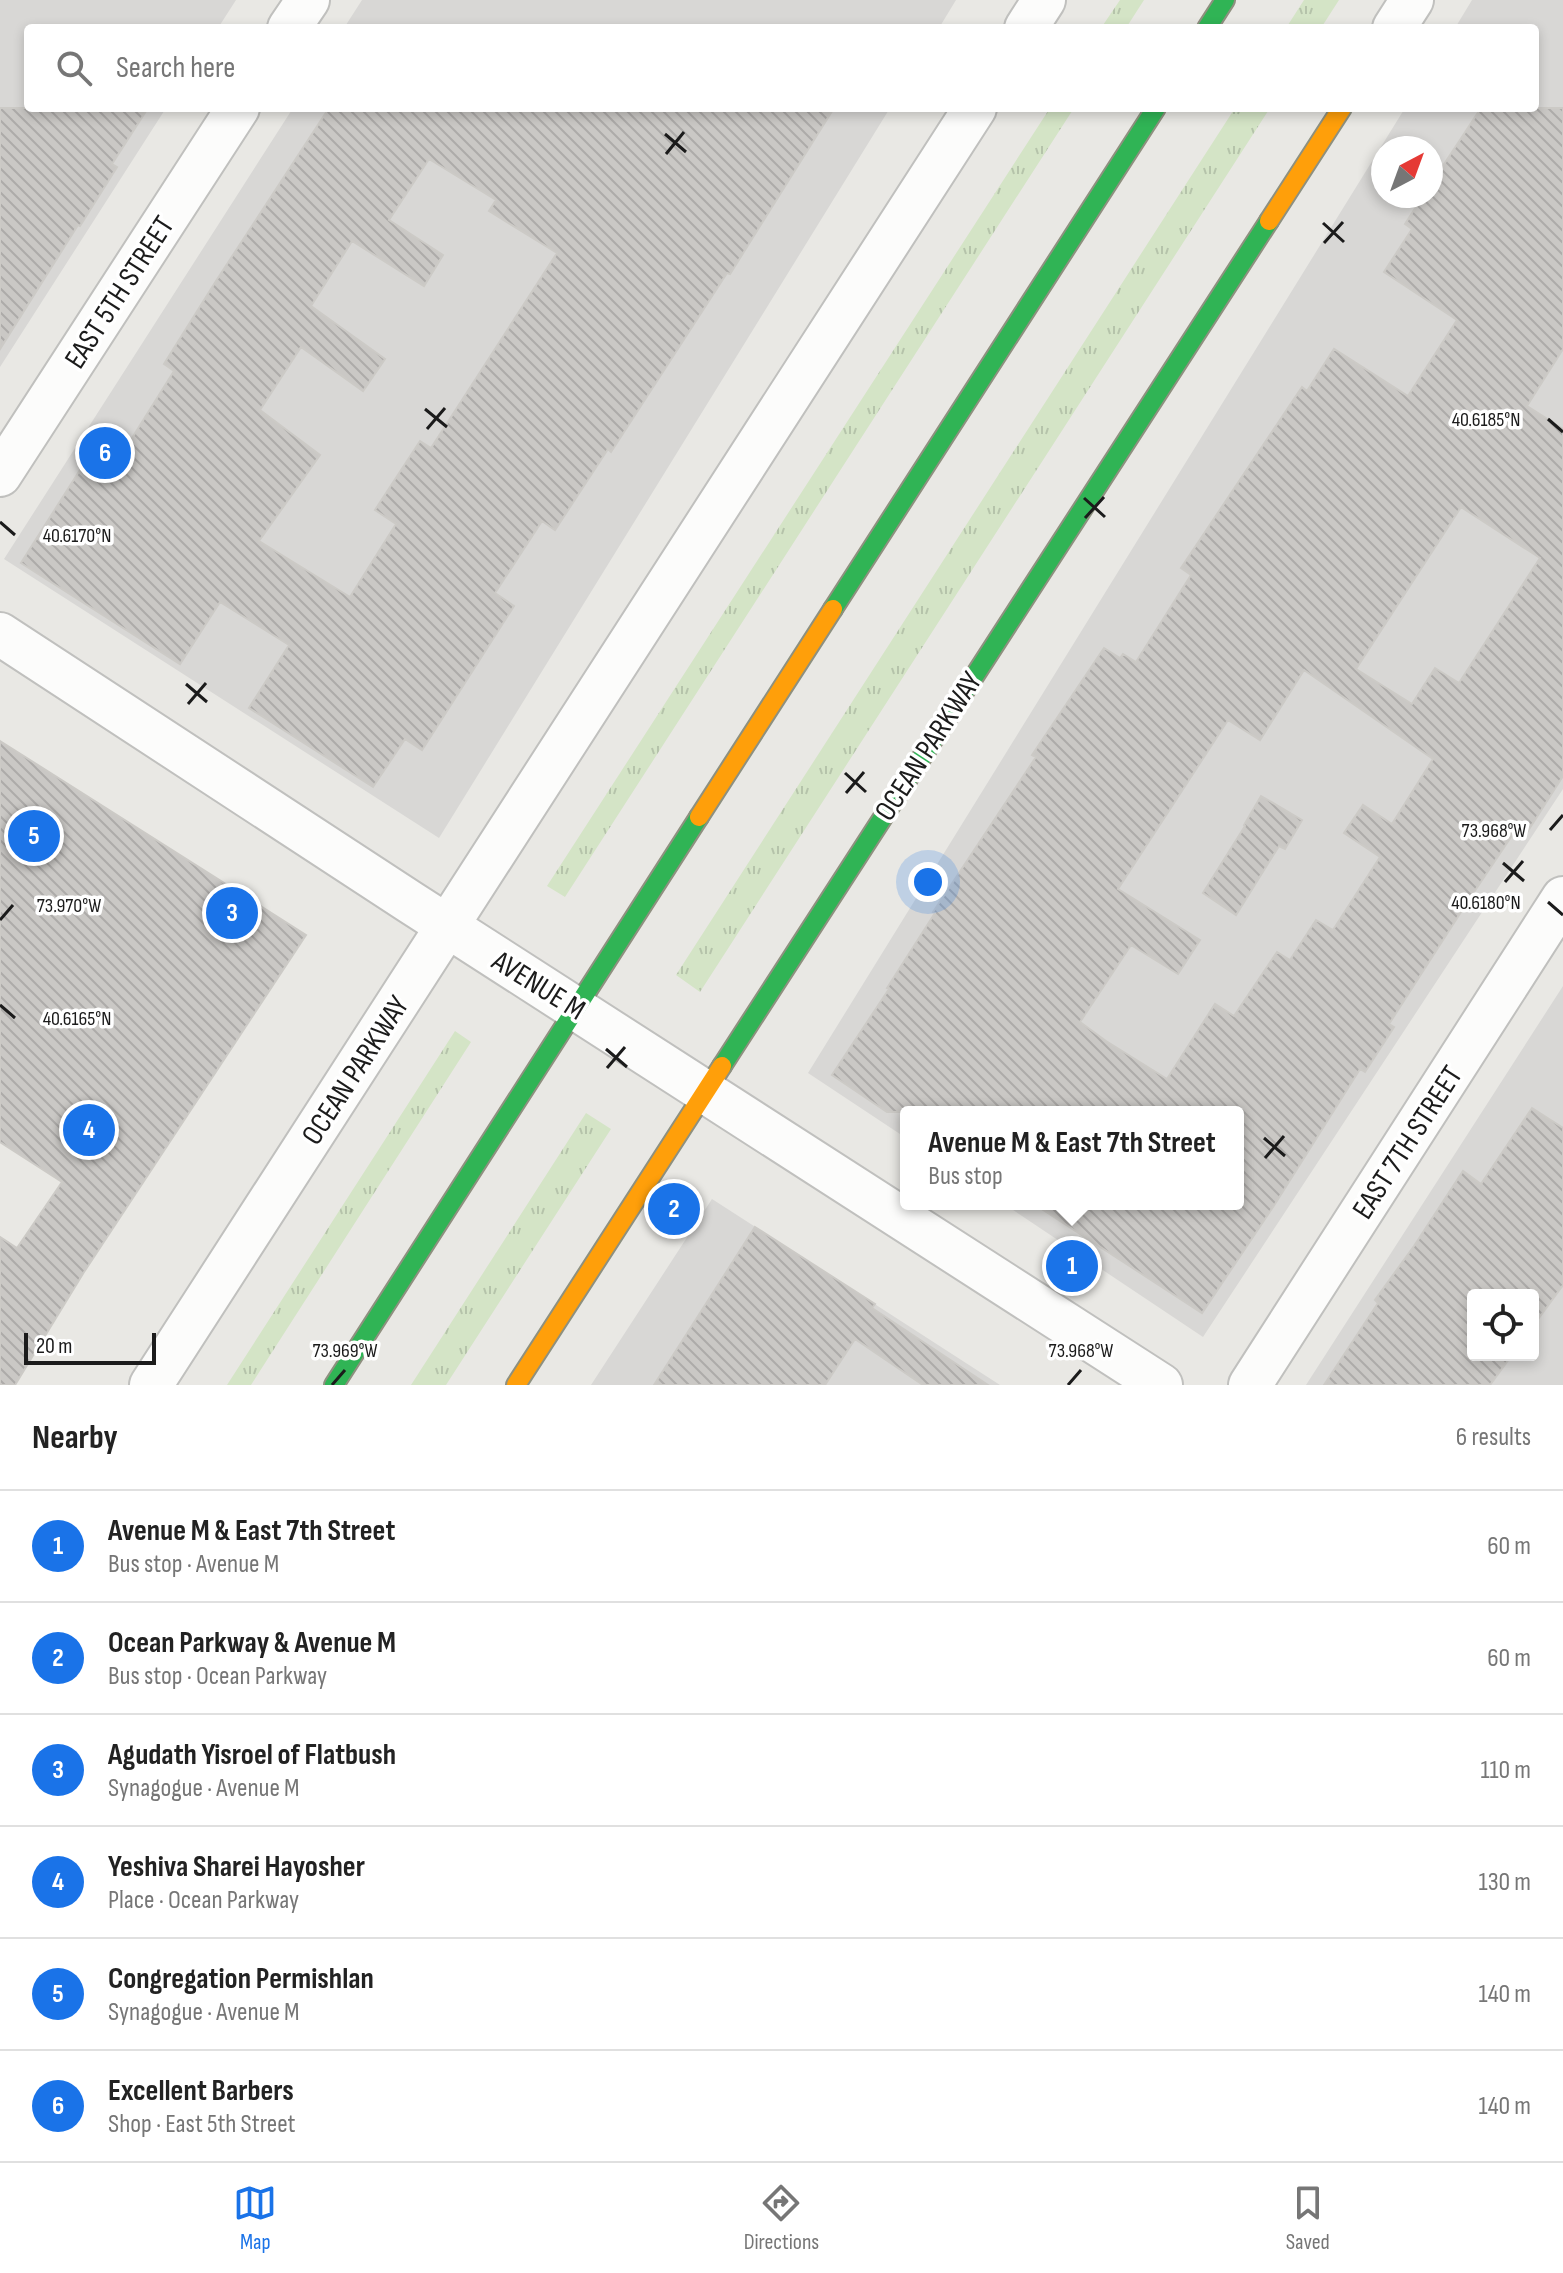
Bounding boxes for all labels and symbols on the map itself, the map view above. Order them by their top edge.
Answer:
north arrow [1371,136,1443,208]
street label: EAST 5TH STREET [57,210,182,375]
text: 40.6185°N [1452,408,1520,432]
pin: 6 [79,423,131,483]
text: 40.6170°N [43,524,111,548]
street label: OCEAN PARKWAY [867,665,990,828]
pin: 5 [8,806,60,866]
text: 73.968°W [1462,819,1526,843]
your location [908,862,948,902]
pin: 3 [206,883,258,943]
text: 40.6180°N [1451,891,1521,915]
text: 73.970°W [37,894,101,918]
street label: AVENUE M [484,943,592,1028]
street label: OCEAN PARKWAY [294,989,417,1152]
text: 40.6165°N [43,1007,111,1031]
street label: EAST 7TH STREET [1345,1059,1471,1226]
pin: 4 [63,1100,115,1160]
pin: 2 [648,1179,700,1239]
pin: 1 [1046,1236,1098,1296]
scale bar [24,1329,156,1365]
text: 73.969°W [312,1339,378,1363]
text: 73.968°W [1049,1339,1113,1363]

